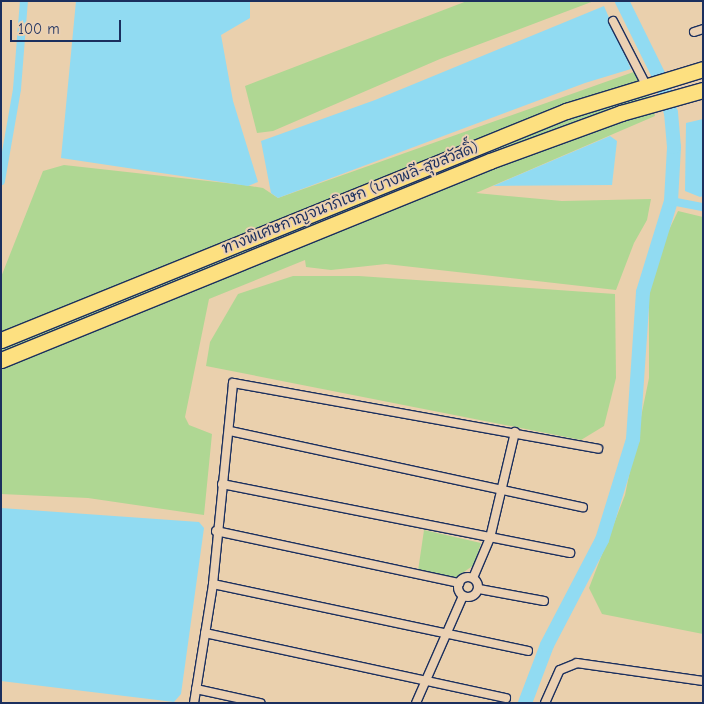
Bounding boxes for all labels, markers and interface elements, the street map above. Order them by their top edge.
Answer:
scale bar [12,10,124,42]
text: 100 m [18,20,60,38]
street label: ทางพิเศษกาญจนาภิเษก (บางพลี-สุขสวัสดิ์) [219,138,481,258]

